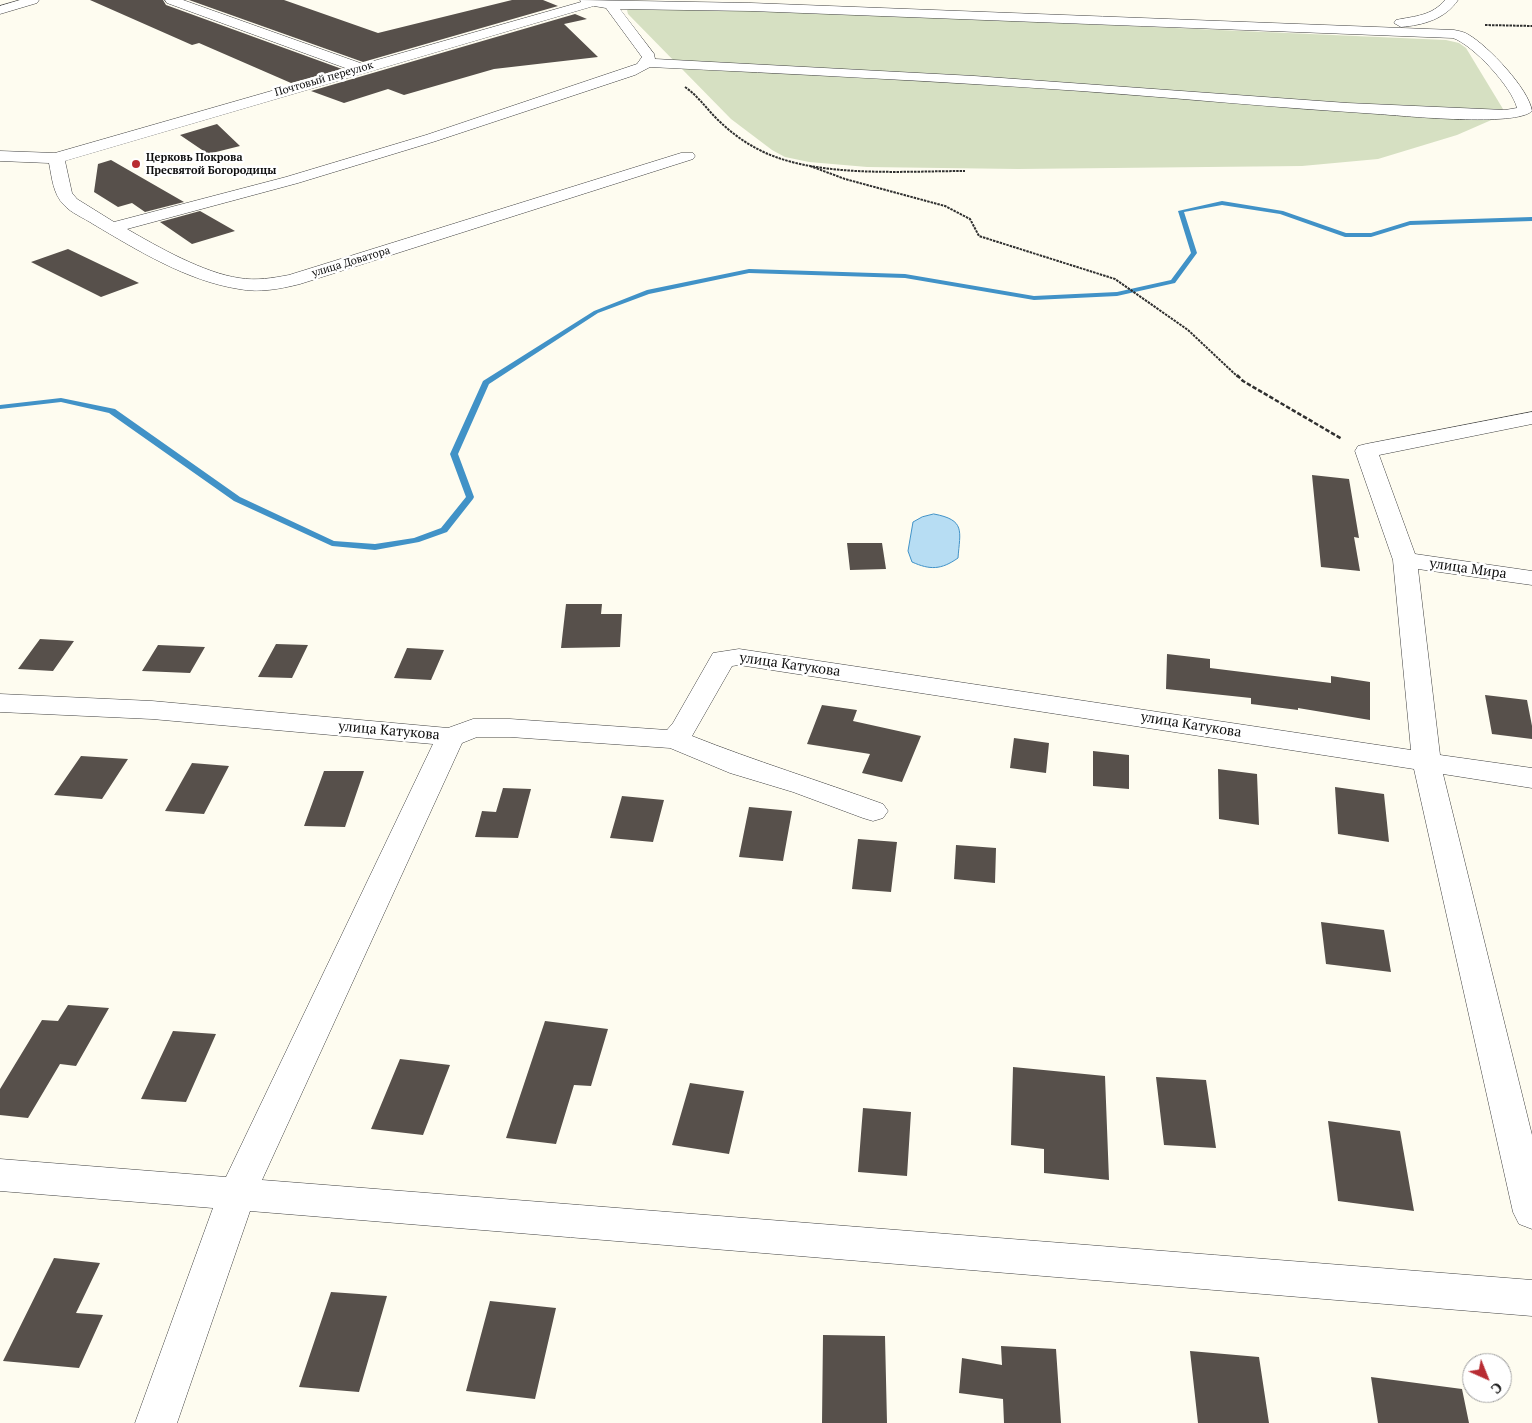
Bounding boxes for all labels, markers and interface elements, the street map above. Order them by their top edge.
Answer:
street label: Почтовый переулок [273,59,375,99]
place label: Церковь Покрова Пресвятой Богородицы [146,151,276,177]
marker: Церковь Покрова Пресвятой Богородицы [130,158,142,170]
street label: улица Доватора [310,244,392,280]
street label: улица Мира [1428,555,1508,583]
street label: улица Катукова [738,650,842,680]
street label: улица Катукова [1139,709,1243,741]
street label: улица Катукова [338,718,440,744]
north arrow [1462,1353,1512,1403]
text: С [1487,1378,1507,1398]

